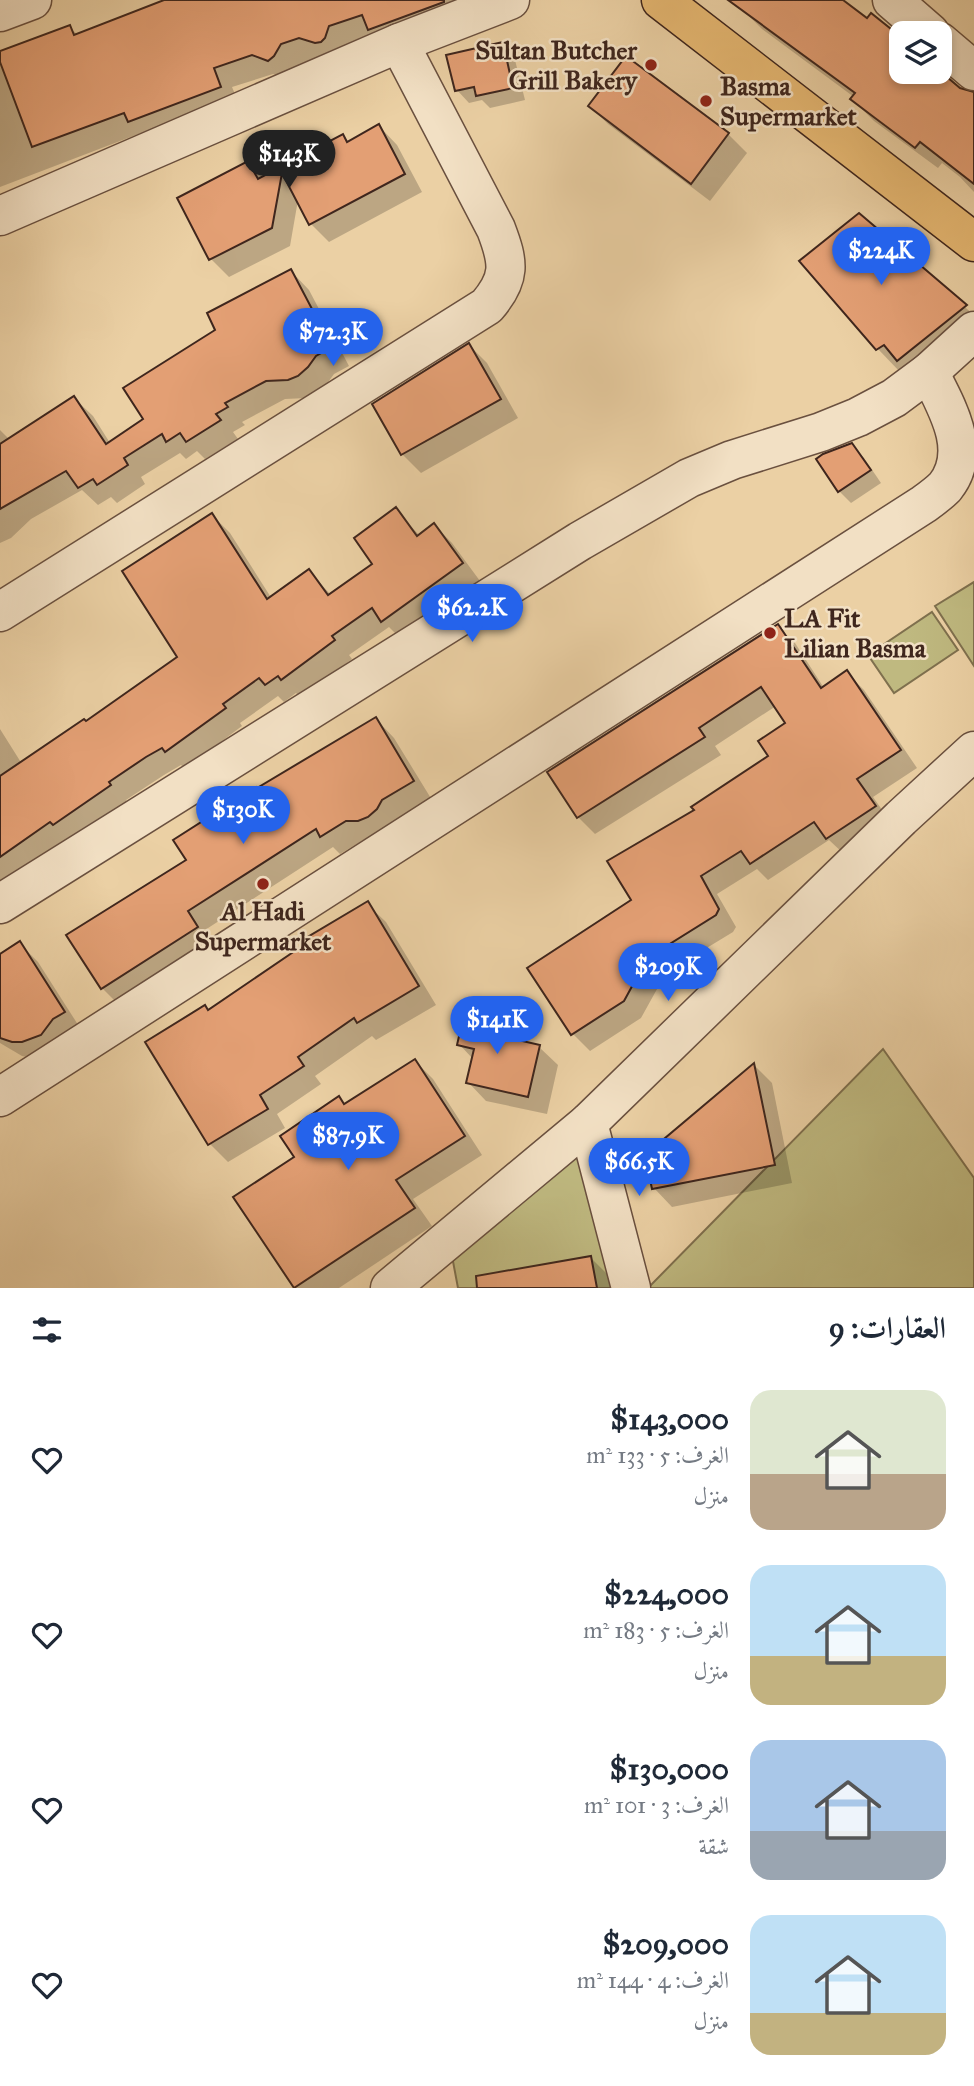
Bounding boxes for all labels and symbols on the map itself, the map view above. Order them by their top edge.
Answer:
place label: Sultan Butcher Grill Bakery [475,34,639,96]
marker: Sultan Butcher Grill Bakery [643,57,659,73]
place label: Basma Supermarket [720,70,857,132]
marker: Basma Supermarket [698,93,714,109]
pin: $143K [240,130,338,190]
pin: $224K [832,228,930,287]
pin: $72.3K [276,308,390,368]
pin: $62.2K [415,584,529,644]
place label: LA Fit Lilian Basma [784,602,927,664]
marker: LA Fit Lilian Basma [762,625,778,641]
pin: $130K [194,786,292,846]
marker: Al Hadi Supermarket [255,876,271,892]
place label: Al Hadi Supermarket [195,895,332,957]
pin: $209K [619,944,717,1003]
pin: $141K [448,996,546,1056]
pin: $87.9K [291,1112,405,1172]
pin: $66.5K [582,1138,696,1198]

